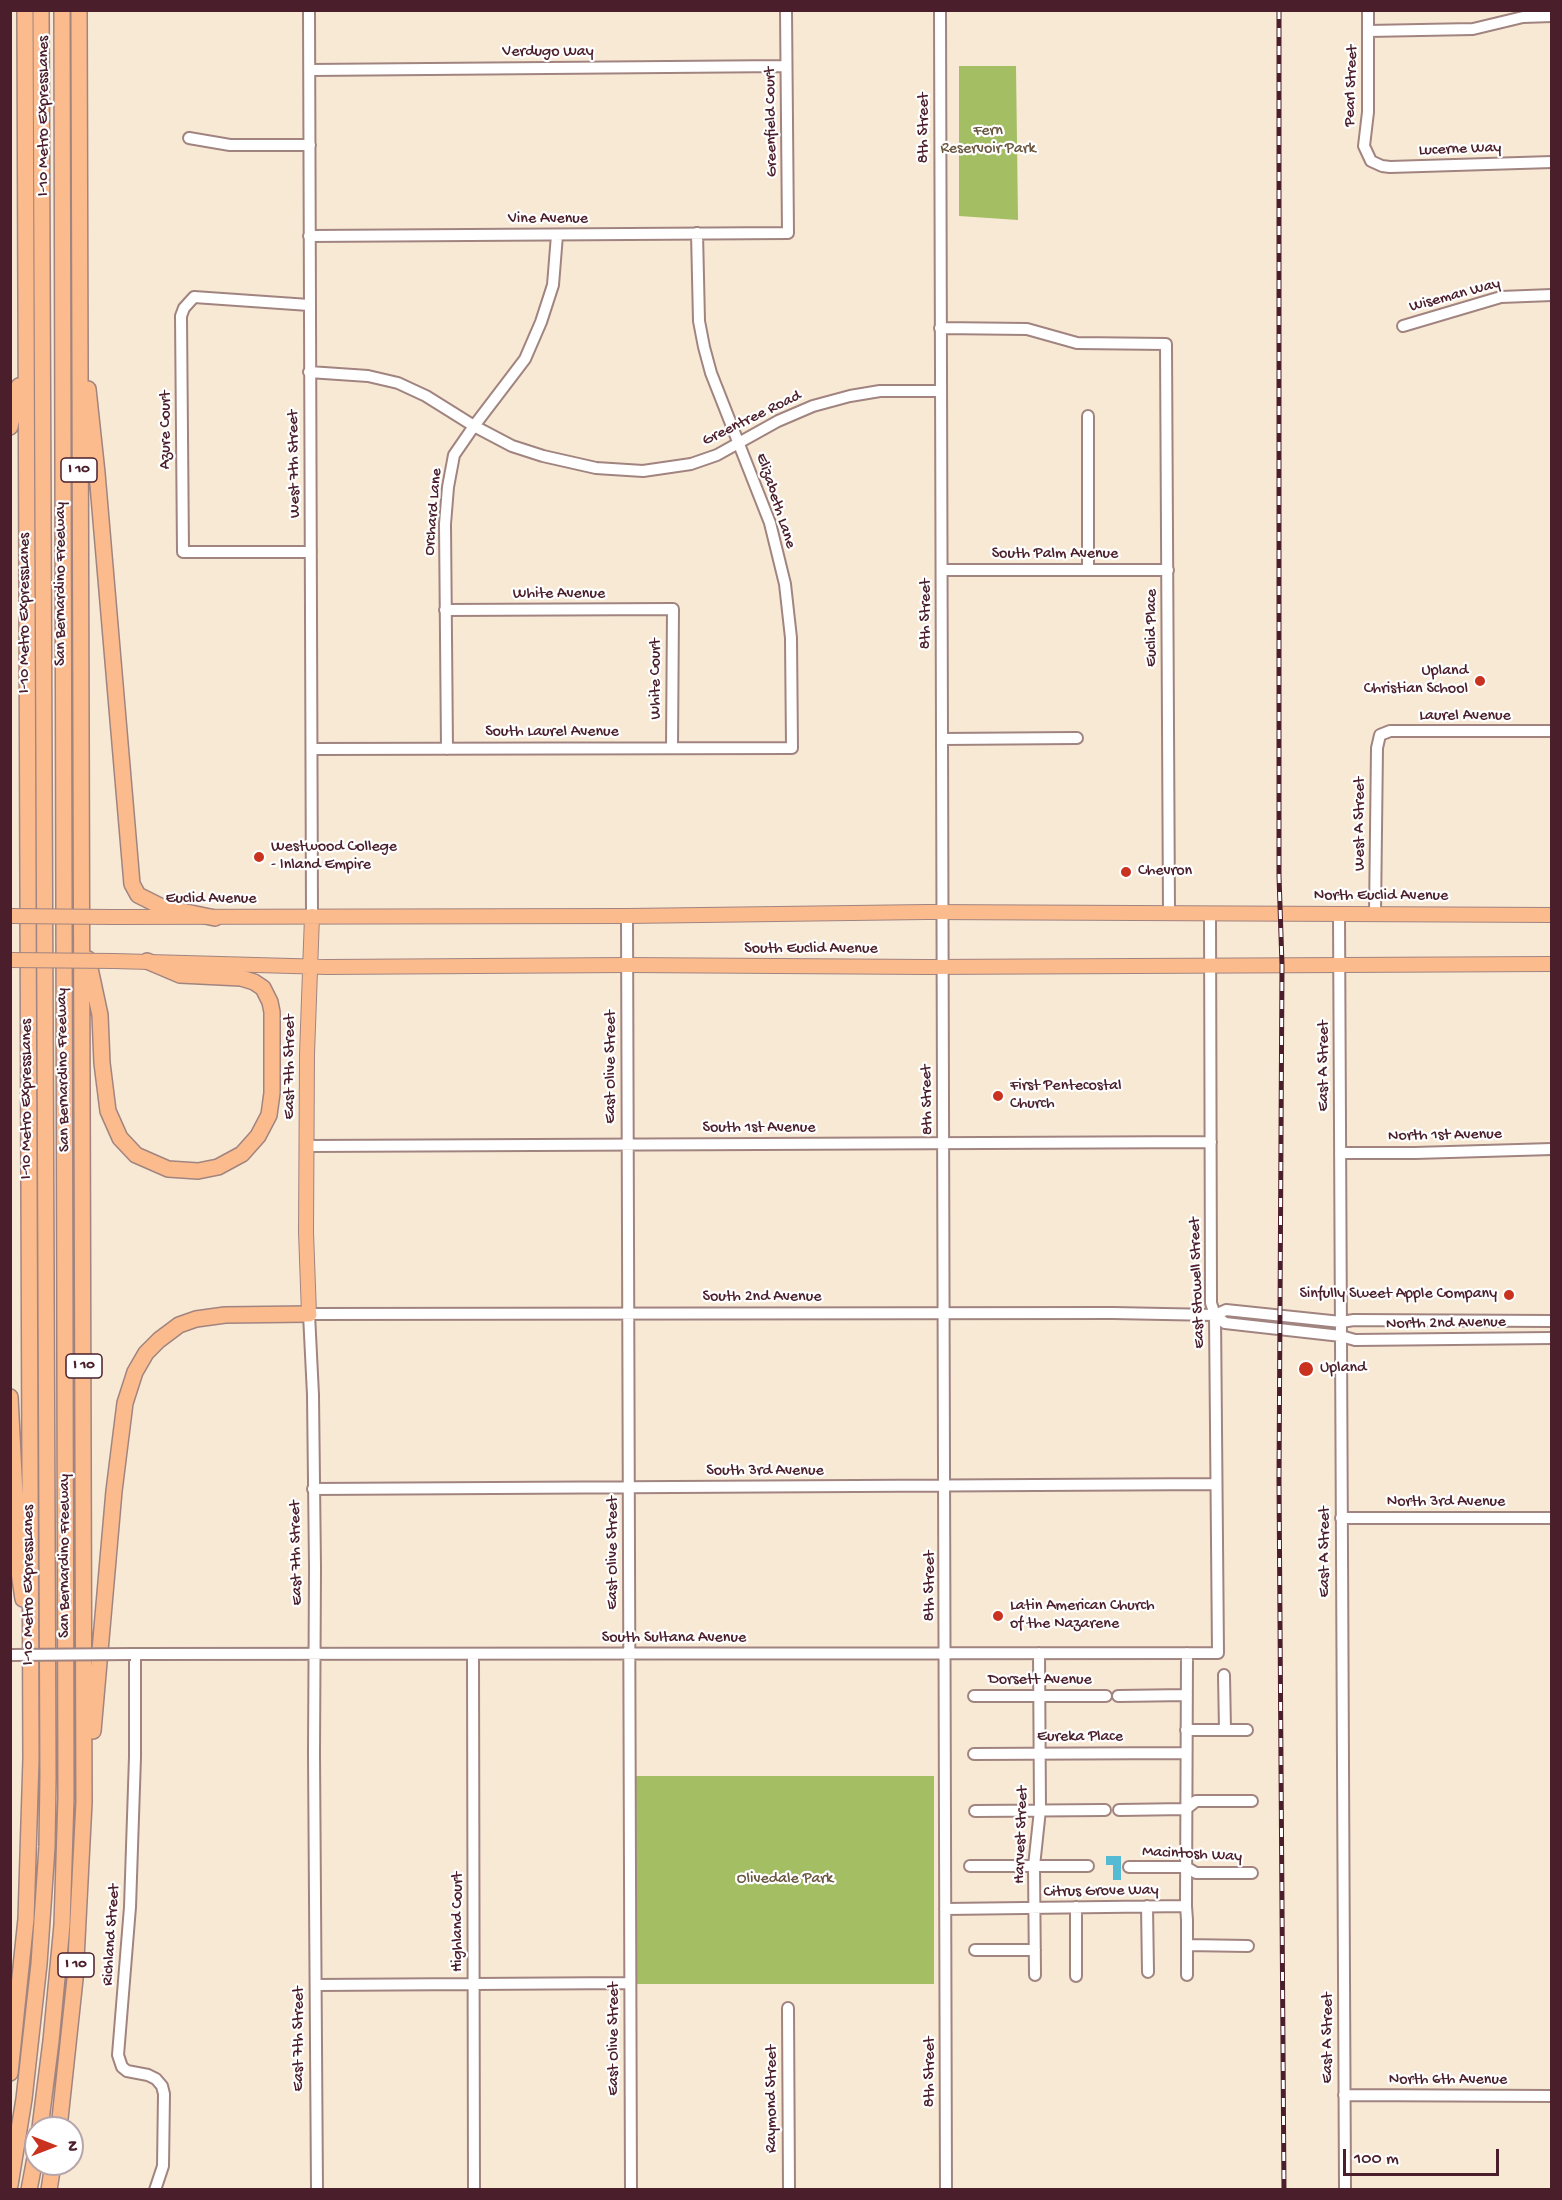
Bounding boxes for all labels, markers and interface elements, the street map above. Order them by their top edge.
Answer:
street label: I-10 Metro ExpressLanes [35,36,55,196]
street label: Verdugo Way [502,43,594,63]
street label: Pearl Street [1341,45,1363,127]
street label: Greenfield Court [761,67,783,177]
street label: 8th Street [915,93,935,163]
park label: Fern Reservoir Park [940,122,1036,160]
street label: Lucerne Way [1418,139,1502,161]
street label: Vine Avenue [508,210,588,230]
street label: Wiseman Way [1407,275,1503,317]
street label: Greentree Road [700,387,804,451]
street label: Azure Court [157,391,177,469]
street label: West 7th Street [284,410,306,518]
street label: Elizabeth Lane [751,451,799,551]
road number: I 10 [61,458,97,482]
street label: Orchard Lane [421,468,447,556]
street label: San Bernardino Freeway [52,502,72,666]
street label: I-10 Metro ExpressLanes [16,533,36,693]
street label: South Palm Avenue [992,545,1118,565]
street label: 8th Street [917,579,937,649]
street label: White Avenue [513,585,605,605]
street label: Euclid Place [1143,589,1163,667]
street label: White Court [647,639,667,719]
place label: Upland Christian School [1364,662,1468,700]
marker: Upland Christian School [1473,674,1487,688]
street label: Laurel Avenue [1419,707,1511,727]
street label: South Laurel Avenue [485,723,619,743]
street label: West A Street [1351,777,1371,871]
place label: Westwood College - Inland Empire [271,838,397,876]
marker: Westwood College - Inland Empire [252,850,266,864]
place label: Chevron [1138,862,1192,882]
marker: Chevron [1119,865,1133,879]
street label: North Euclid Avenue [1314,887,1448,907]
street label: Euclid Avenue [165,890,257,910]
street label: South Euclid Avenue [744,940,878,960]
street label: San Bernardino Freeway [53,988,75,1152]
street label: East Olive Street [602,1010,622,1124]
street label: East 7th Street [281,1015,301,1119]
street label: I-10 Metro ExpressLanes [18,1019,38,1179]
street label: East A Street [1315,1021,1335,1111]
street label: 8th Street [918,1065,938,1135]
place label: First Pentecostal Church [1010,1077,1122,1115]
marker: First Pentecostal Church [991,1089,1005,1103]
street label: South 1st Avenue [703,1119,815,1139]
street label: North 1st Avenue [1388,1125,1502,1147]
street label: East Stowell Street [1186,1217,1210,1349]
place label: Sinfully Sweet Apple Company [1299,1285,1497,1305]
street label: South 2nd Avenue [703,1288,821,1308]
marker: Sinfully Sweet Apple Company [1502,1288,1516,1302]
street label: North 2nd Avenue [1386,1313,1506,1335]
road number: I 10 [66,1354,102,1378]
place label: Upland [1320,1359,1366,1379]
marker: Upland [1297,1360,1315,1378]
street label: South 3rd Avenue [706,1462,824,1482]
street label: San Bernardino Freeway [56,1474,76,1638]
street label: North 3rd Avenue [1387,1493,1505,1513]
street label: East Olive Street [604,1496,624,1610]
street label: East 7th Street [286,1500,308,1606]
street label: I-10 Metro ExpressLanes [20,1505,40,1665]
street label: East A Street [1316,1507,1336,1597]
street label: 8th Street [921,1551,941,1621]
place label: Latin American Church of the Nazarene [1010,1597,1154,1635]
marker: Latin American Church of the Nazarene [991,1609,1005,1623]
street label: South Sultana Avenue [602,1629,746,1649]
street label: Dorsett Avenue [988,1671,1092,1691]
street label: Eureka Place [1037,1728,1123,1748]
street label: Harvest Street [1011,1786,1033,1884]
street label: Macintosh Way [1142,1843,1242,1867]
park label: Olivedale Park [737,1870,833,1890]
street label: Highland Court [449,1872,469,1972]
street label: Citrus Grove Way [1043,1881,1159,1903]
street label: Richland Street [99,1884,125,1986]
road number: I 10 [58,1953,94,1977]
street label: East Olive Street [605,1982,625,2096]
street label: East 7th Street [290,1987,310,2091]
street label: East A Street [1319,1993,1339,2083]
street label: 8th Street [921,2037,941,2107]
street label: Raymond Street [763,2045,783,2153]
street label: North 6th Avenue [1389,2071,1507,2091]
north arrow [24,2116,84,2176]
scale bar [1346,2137,1502,2175]
text: N [61,2141,80,2151]
text: 100 m [1354,2149,1399,2170]

